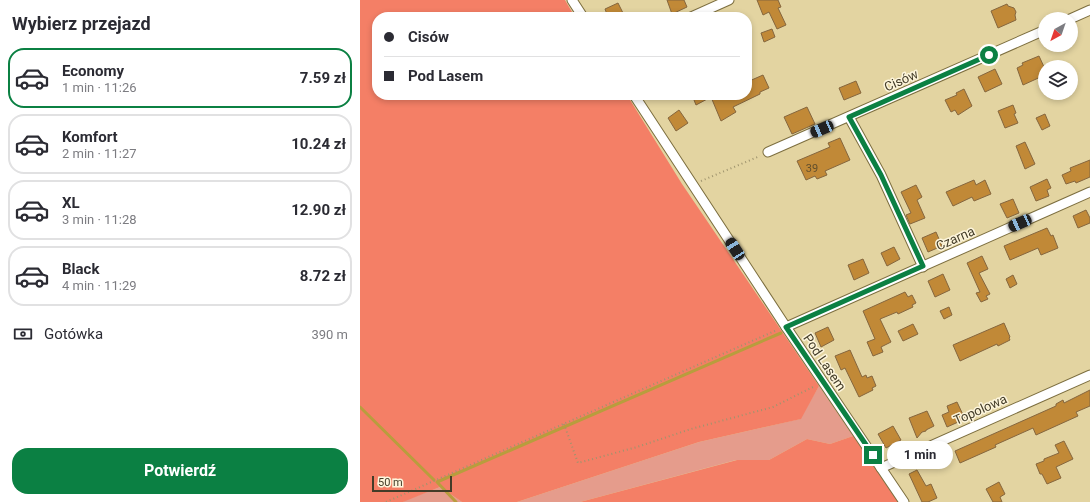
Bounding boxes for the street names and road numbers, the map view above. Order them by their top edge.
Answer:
street label: Cisów [882,66,921,95]
street label: Czarna [934,223,977,254]
street label: Pod Lasem [800,331,849,393]
street label: Topolowa [951,391,1009,428]

